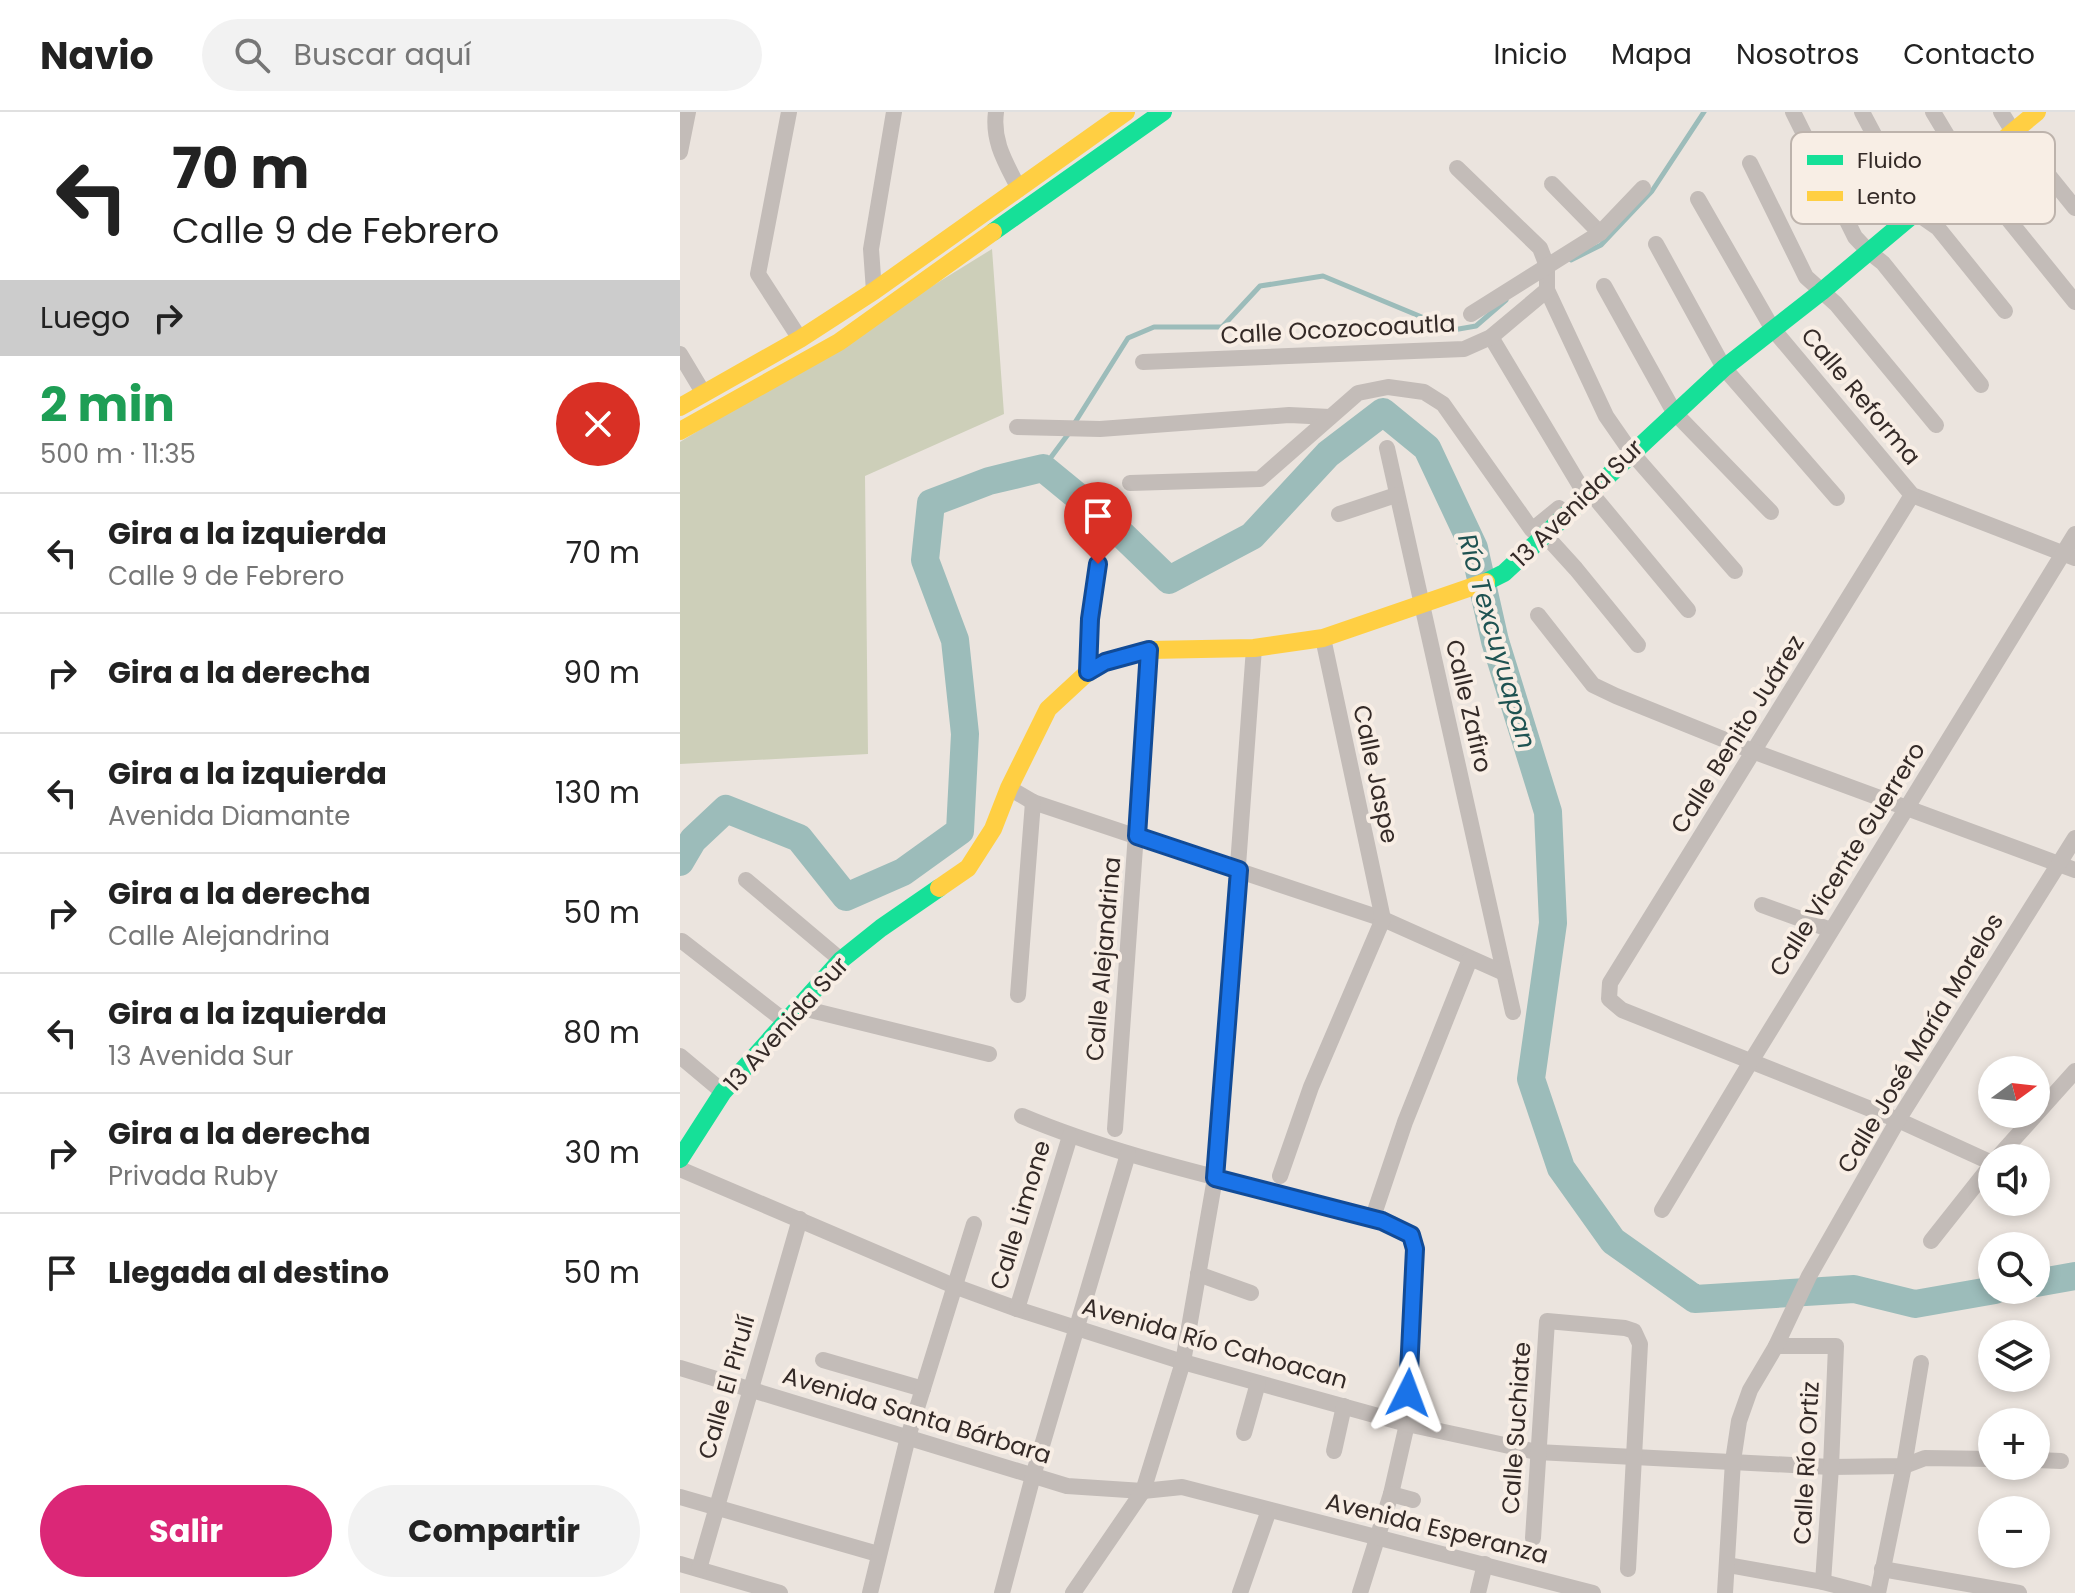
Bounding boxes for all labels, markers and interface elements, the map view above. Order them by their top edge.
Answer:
search box [202,19,762,91]
text: Navio [40,29,154,82]
icon: search [230,33,274,77]
text: Buscar aquí [294,33,472,76]
text: Inicio [1494,35,1567,74]
text: Mapa [1611,35,1692,74]
text: Nosotros [1736,35,1859,74]
text: Contacto [1903,35,2035,74]
text: 70 m [172,129,310,208]
legend [1791,132,2055,224]
icon: left [40,144,144,248]
text: Fluido [1857,145,1922,176]
text: Lento [1857,181,1916,212]
text: Calle 9 de Febrero [172,205,499,256]
text: Luego [40,296,130,339]
icon: right [146,296,190,340]
street label: Calle Ocozocoautla [1220,306,1456,352]
street label: Calle Reforma [1794,320,1928,472]
text: 2 min [40,371,175,438]
button: close [556,382,640,466]
street label: 13 Avenida Sur [1504,432,1650,574]
text: 500 m · 11:35 [40,436,196,472]
pin [1064,482,1132,564]
icon: arrive [1076,494,1120,538]
text: Gira a la izquierda [108,512,387,555]
water label: Río Texcuyuapan [1449,529,1545,753]
icon: left [40,531,84,575]
text: 70 m [566,531,640,574]
text: Calle 9 de Febrero [108,558,344,594]
street label: Calle Benito Juárez [1663,628,1811,840]
street label: Calle Zafiro [1438,636,1500,776]
icon: right [40,651,84,695]
text: Gira a la derecha [108,651,371,694]
text: 90 m [563,651,640,694]
street label: Calle Jaspe [1345,702,1407,846]
street label: Calle Vicente Guerrero [1761,735,1933,983]
text: Gira a la izquierda [108,752,387,795]
icon: left [40,771,84,815]
text: 130 m [555,771,640,814]
text: Avenida Diamante [108,798,350,834]
street label: Calle Alejandrina [1078,855,1128,1063]
text: Gira a la derecha [108,872,371,915]
icon: right [40,891,84,935]
text: 50 m [563,891,640,934]
street label: Calle José María Morelos [1829,907,2011,1179]
text: Calle Alejandrina [108,918,330,954]
street label: 13 Avenida Sur [716,949,856,1099]
text: Gira a la izquierda [108,992,387,1035]
icon: left [40,1011,84,1055]
text: 80 m [563,1011,640,1054]
text: 13 Avenida Sur [108,1038,294,1074]
north arrow [1978,1056,2050,1128]
map controls [1978,1056,2050,1568]
text: Gira a la derecha [108,1112,371,1155]
icon: right [40,1131,84,1175]
text: 30 m [565,1131,640,1174]
street label: Calle Limone [982,1136,1058,1294]
button: sound [1978,1144,2050,1216]
text: Privada Ruby [108,1158,278,1194]
button: search [1978,1232,2050,1304]
icon: arrive [40,1251,84,1295]
text: Llegada al destino [108,1251,389,1294]
text: 50 m [563,1251,640,1294]
street label: Avenida Río Cahoacan [1078,1289,1352,1397]
street label: Calle El Pirulí [690,1311,762,1463]
button: layers [1978,1320,2050,1392]
street label: Calle Suchiate [1494,1341,1538,1515]
position arrow [1366,1351,1450,1435]
street label: Avenida Santa Bárbara [779,1358,1055,1472]
street label: Calle Río Ortiz [1785,1380,1827,1546]
button: + [1978,1408,2050,1480]
street label: Avenida Esperanza [1322,1484,1552,1572]
button: Salir [40,1485,332,1577]
button: Compartir [348,1485,640,1577]
button: − [1978,1496,2050,1568]

